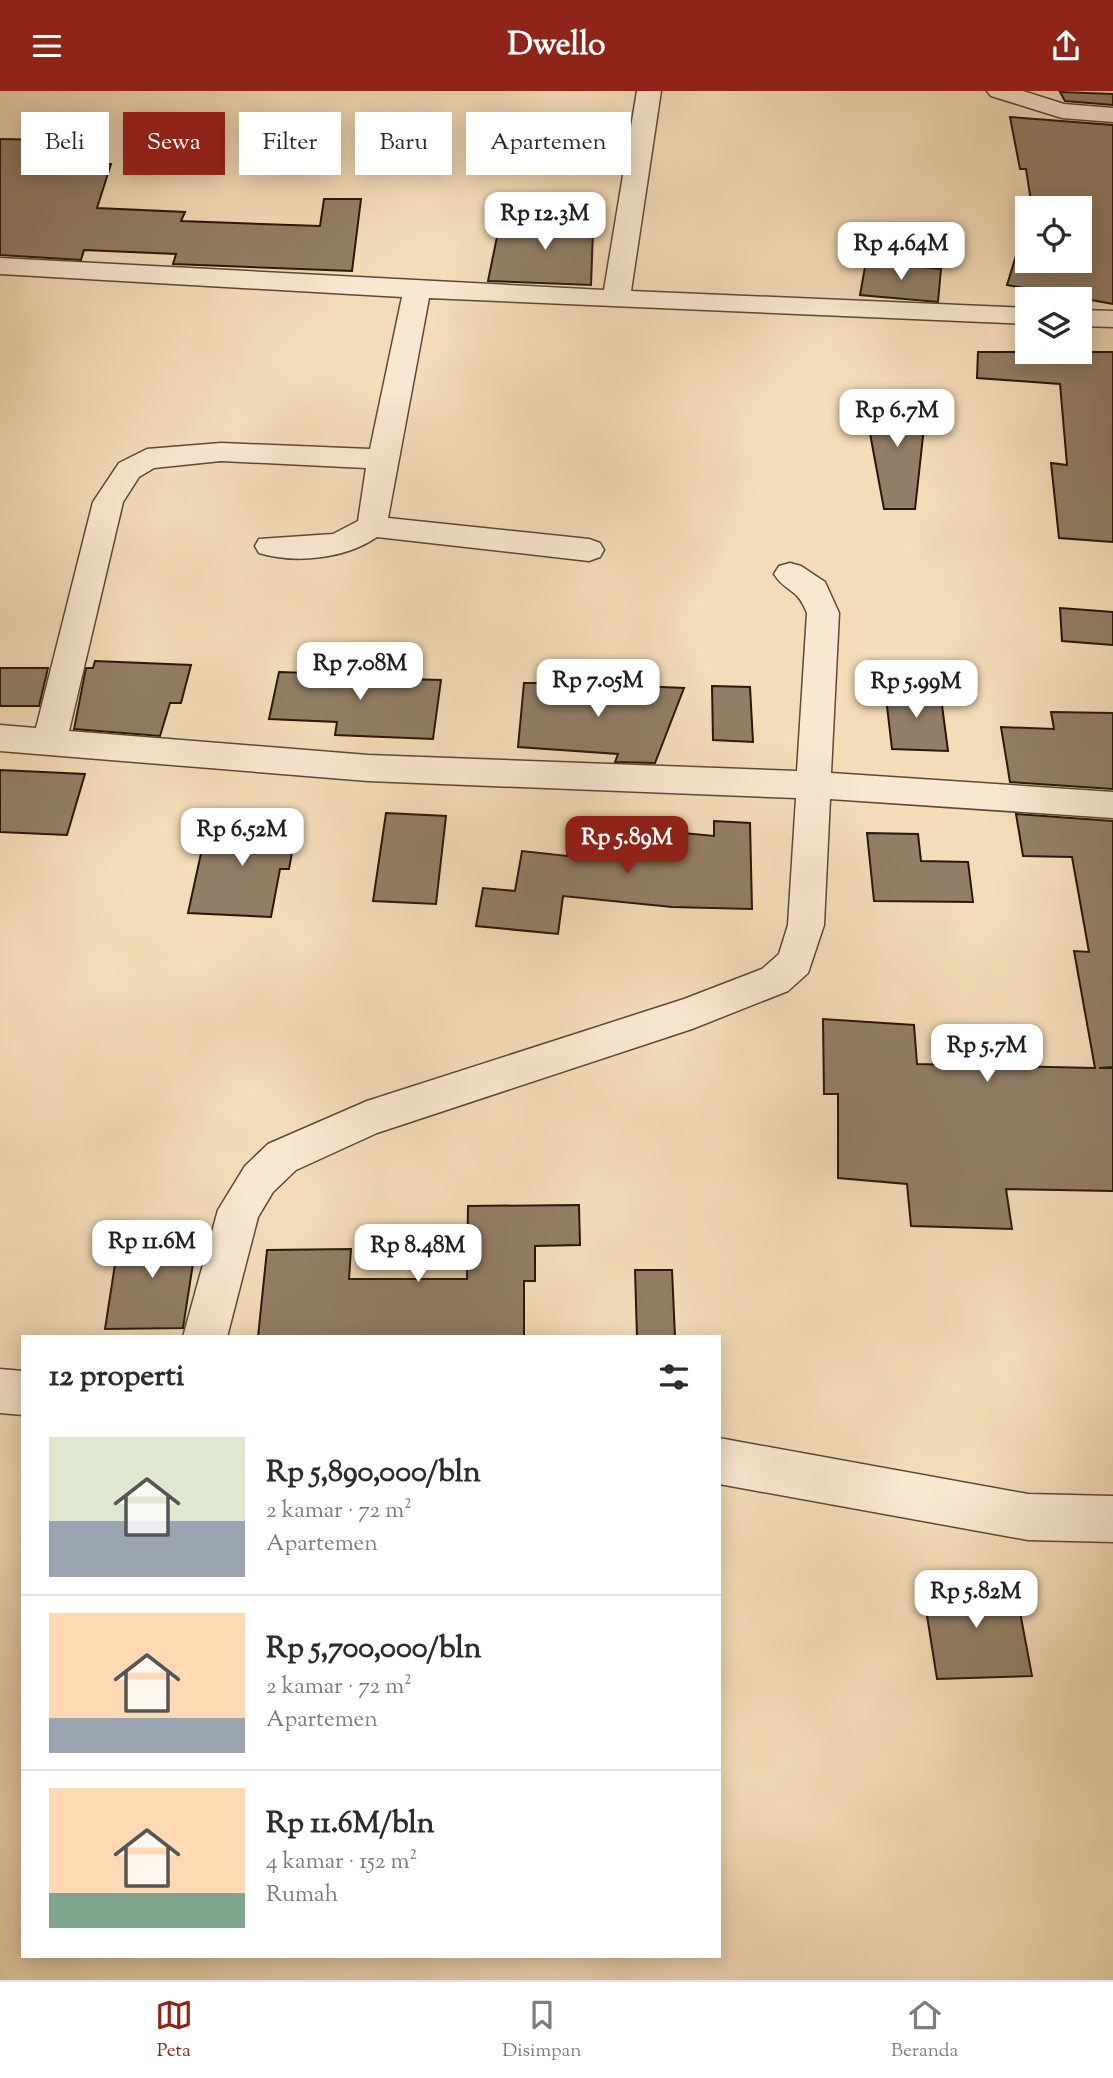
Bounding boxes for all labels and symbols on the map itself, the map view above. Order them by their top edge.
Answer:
pin: Rp 12.3M [473,193,617,252]
pin: Rp 4.64M [829,223,973,282]
pin: Rp 6.7M [832,389,962,449]
pin: Rp 7.08M [288,643,432,702]
pin: Rp 7.05M [526,659,670,719]
pin: Rp 5.99M [844,661,988,720]
pin: Rp 6.52M [170,809,314,868]
pin: Rp 5.89M [555,817,699,876]
pin: Rp 5.7M [922,1025,1052,1084]
pin: Rp 11.6M [80,1221,224,1280]
pin: Rp 8.48M [346,1225,490,1284]
pin: Rp 5.82M [904,1571,1048,1630]

